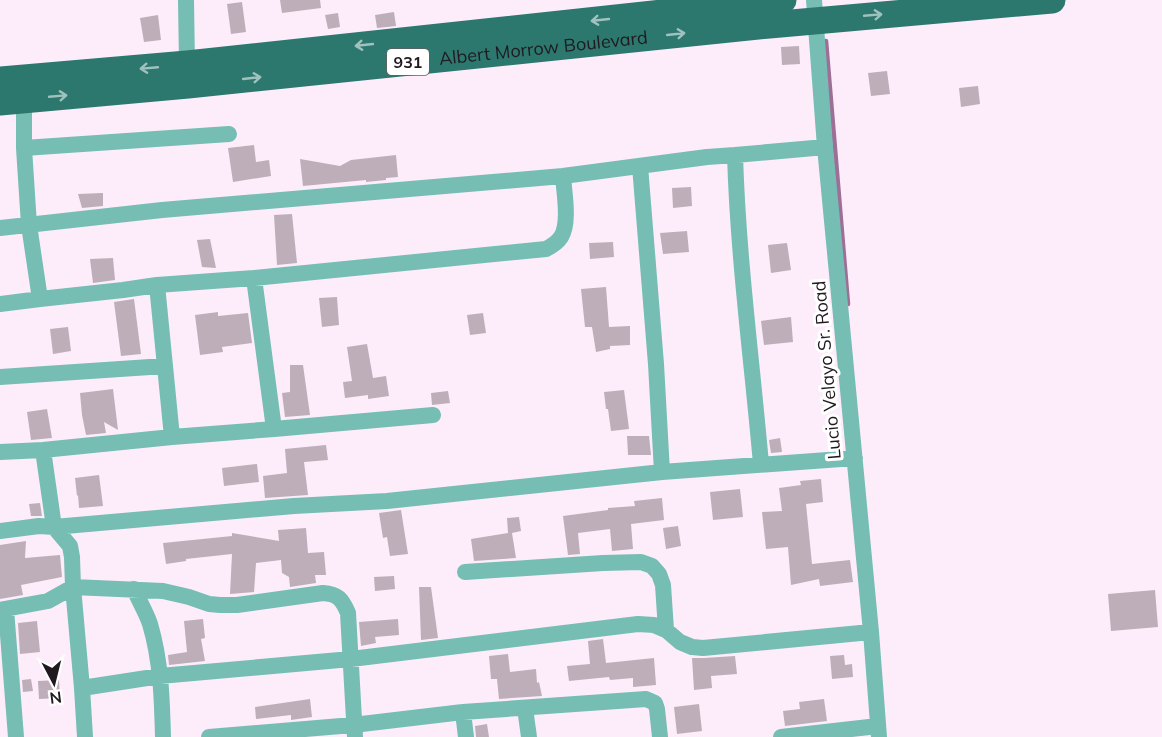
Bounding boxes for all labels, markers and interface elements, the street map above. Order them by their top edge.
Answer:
one-way arrow [863,9,883,20]
one-way arrow [590,15,610,26]
street label: Albert Morrow Boulevard [438,25,649,70]
one-way arrow [666,28,686,39]
one-way arrow [354,40,374,51]
road number: 931 [387,49,429,75]
one-way arrow [140,62,159,73]
one-way arrow [242,73,262,84]
one-way arrow [48,90,68,101]
street label: Lucio Velayo Sr. Road [807,280,846,460]
north arrow [24,653,84,713]
text: N [49,687,63,709]

